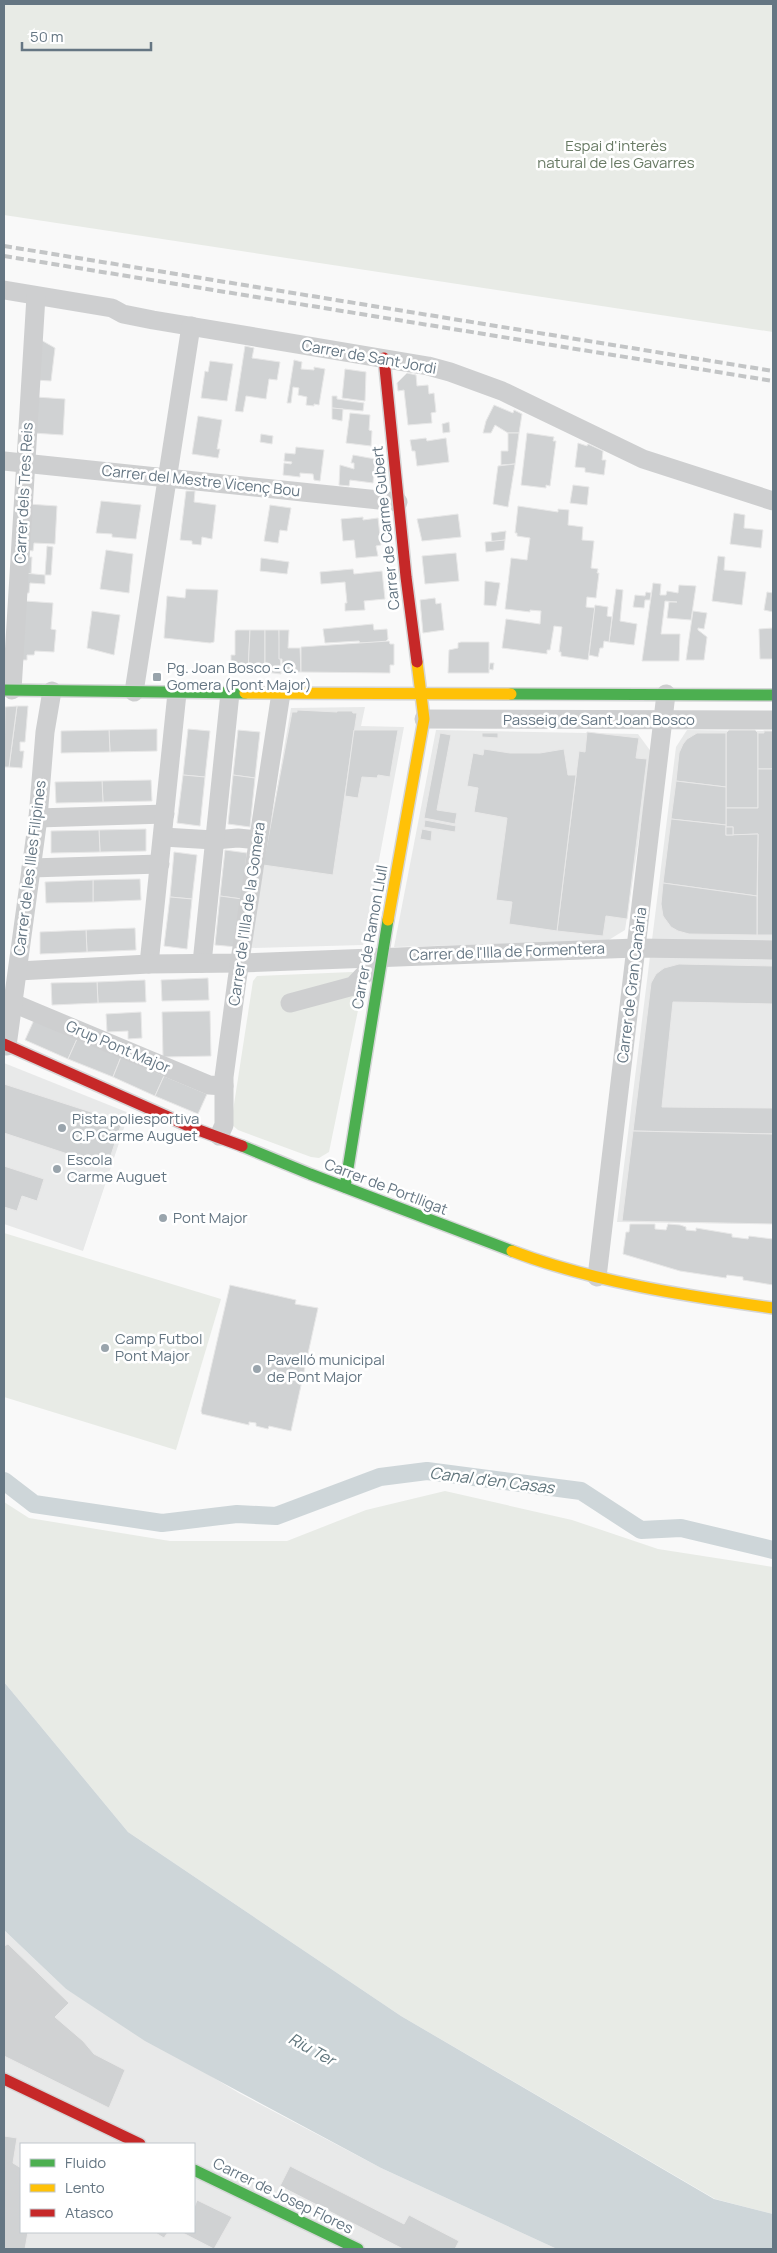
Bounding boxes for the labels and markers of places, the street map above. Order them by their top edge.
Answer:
place label: Pg. Joan Bosco - C. Gomera (Pont Major) [167,657,312,695]
marker: Pg. Joan Bosco - C. Gomera (Pont Major) [151,671,163,683]
place label: Pista poliesportiva C.P Carme Auguet [72,1108,199,1146]
marker: Pista poliesportiva C.P Carme Auguet [56,1122,68,1134]
place label: Escola Carme Auguet [67,1149,167,1187]
marker: Escola Carme Auguet [51,1163,63,1175]
place label: Pont Major [173,1207,248,1228]
marker: Pont Major [157,1212,169,1224]
place label: Camp Futbol Pont Major [115,1328,202,1366]
marker: Camp Futbol Pont Major [99,1342,111,1354]
place label: Pavelló municipal de Pont Major [267,1349,385,1387]
marker: Pavelló municipal de Pont Major [251,1363,263,1375]

